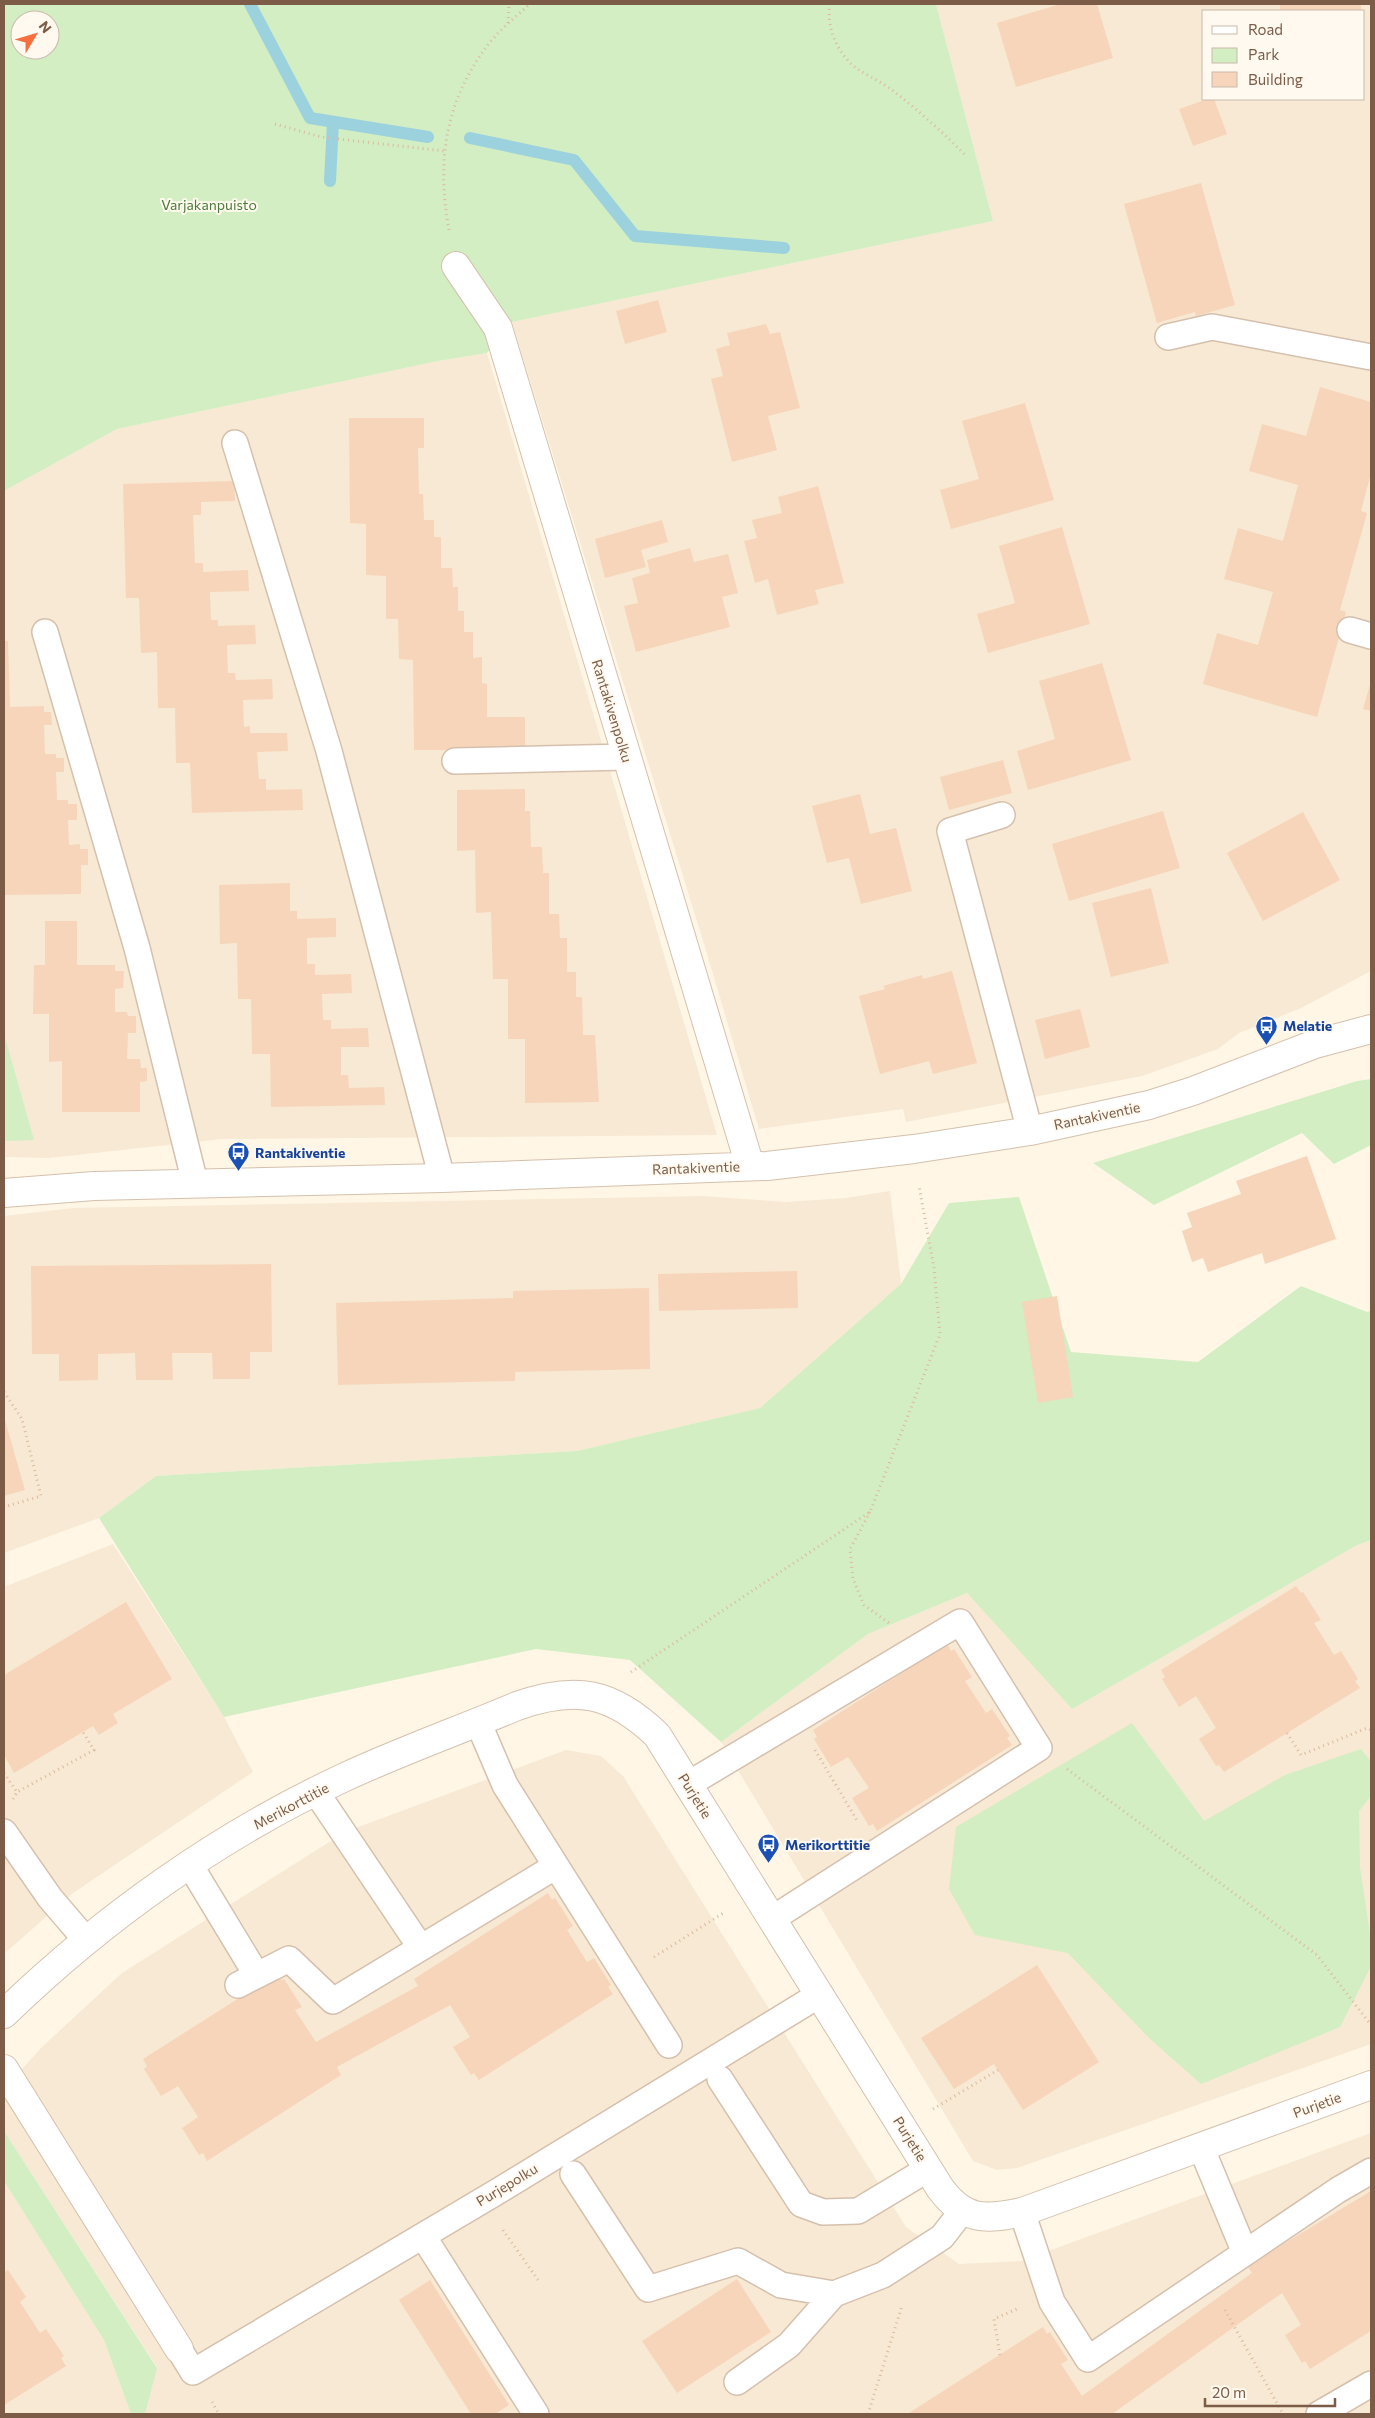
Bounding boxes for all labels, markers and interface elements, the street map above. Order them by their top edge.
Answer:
north arrow [10,10,60,60]
legend [1202,10,1365,100]
text: N [36,17,56,36]
text: Road [1248,20,1283,38]
text: Park [1248,45,1279,63]
text: Building [1248,70,1303,88]
park label: Varjakanpuisto [161,196,257,213]
street label: Rantakivenpolku [589,657,636,764]
bus stop icon: Melatie [1255,1014,1279,1045]
place label: Melatie [1283,1017,1332,1034]
street label: Rantakiventie [1052,1098,1142,1133]
bus stop icon: Rantakiventie [227,1141,251,1172]
place label: Rantakiventie [255,1144,345,1161]
street label: Rantakiventie [652,1157,740,1178]
street label: Purjetie [675,1770,716,1821]
street label: Merikorttitie [250,1779,331,1833]
bus stop icon: Merikorttitie [757,1833,781,1864]
place label: Merikorttitie [785,1836,870,1853]
street label: Purjetie [1291,2088,1343,2121]
street label: Purjetie [890,2113,931,2164]
street label: Purjepolku [473,2160,541,2210]
scale bar [1205,2376,1335,2408]
text: 20 m [1212,2383,1246,2401]

